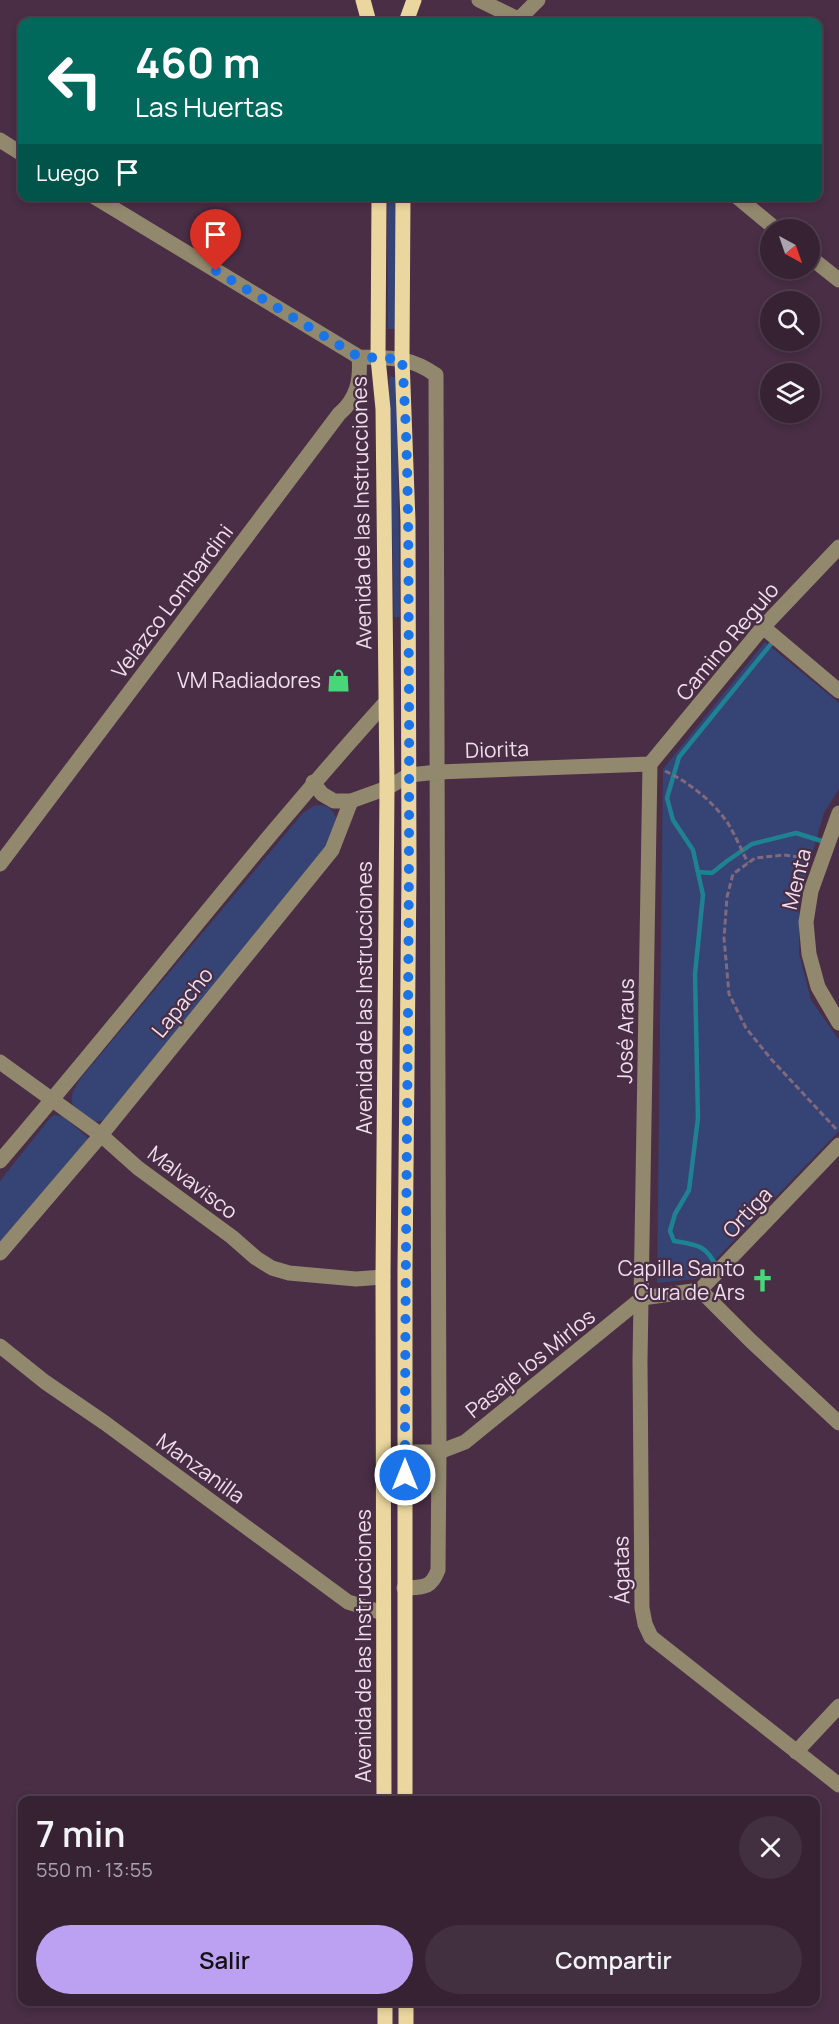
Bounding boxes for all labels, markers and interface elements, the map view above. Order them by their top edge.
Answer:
text: 460 m [135,33,260,91]
icon: left [36,42,114,120]
text: Las Huertas [135,88,283,125]
icon: arrive [111,156,144,189]
text: Luego [36,158,99,188]
pin [190,209,241,271]
icon: arrive [199,218,232,251]
north arrow [760,219,820,279]
map controls [760,219,820,423]
button: search [760,291,820,351]
button: layers [760,363,820,423]
street label: Avenida de las Instrucciones [345,376,377,650]
street label: Velazco Lombardini [105,518,239,684]
street label: Camino Regulo [669,576,785,706]
place label: VM Radiadores [177,666,321,694]
shop icon: VM Radiadores [326,667,352,693]
street label: Diorita [465,734,529,764]
street label: Menta [775,845,817,913]
street label: Avenida de las Instrucciones [350,861,378,1135]
street label: Lapacho [145,961,219,1043]
street label: José Araus [610,978,640,1084]
street label: Malvavisco [142,1139,244,1225]
street label: Ortiga [716,1180,778,1244]
place label: Capilla Santo Cura de Ars [618,1254,745,1306]
church icon: Capilla Santo Cura de Ars [750,1267,776,1293]
street label: Pasaje los Mirlos [459,1302,601,1424]
street label: Manzanilla [151,1426,251,1510]
position arrow [373,1443,437,1507]
street label: Avenida de las Instrucciones [349,1509,377,1783]
street label: Ágatas [606,1536,636,1604]
text: 7 min [36,1809,125,1858]
button: close [739,1816,802,1879]
text: 550 m · 13:55 [36,1856,153,1883]
button: Salir [36,1925,413,1994]
button: Compartir [425,1925,802,1994]

